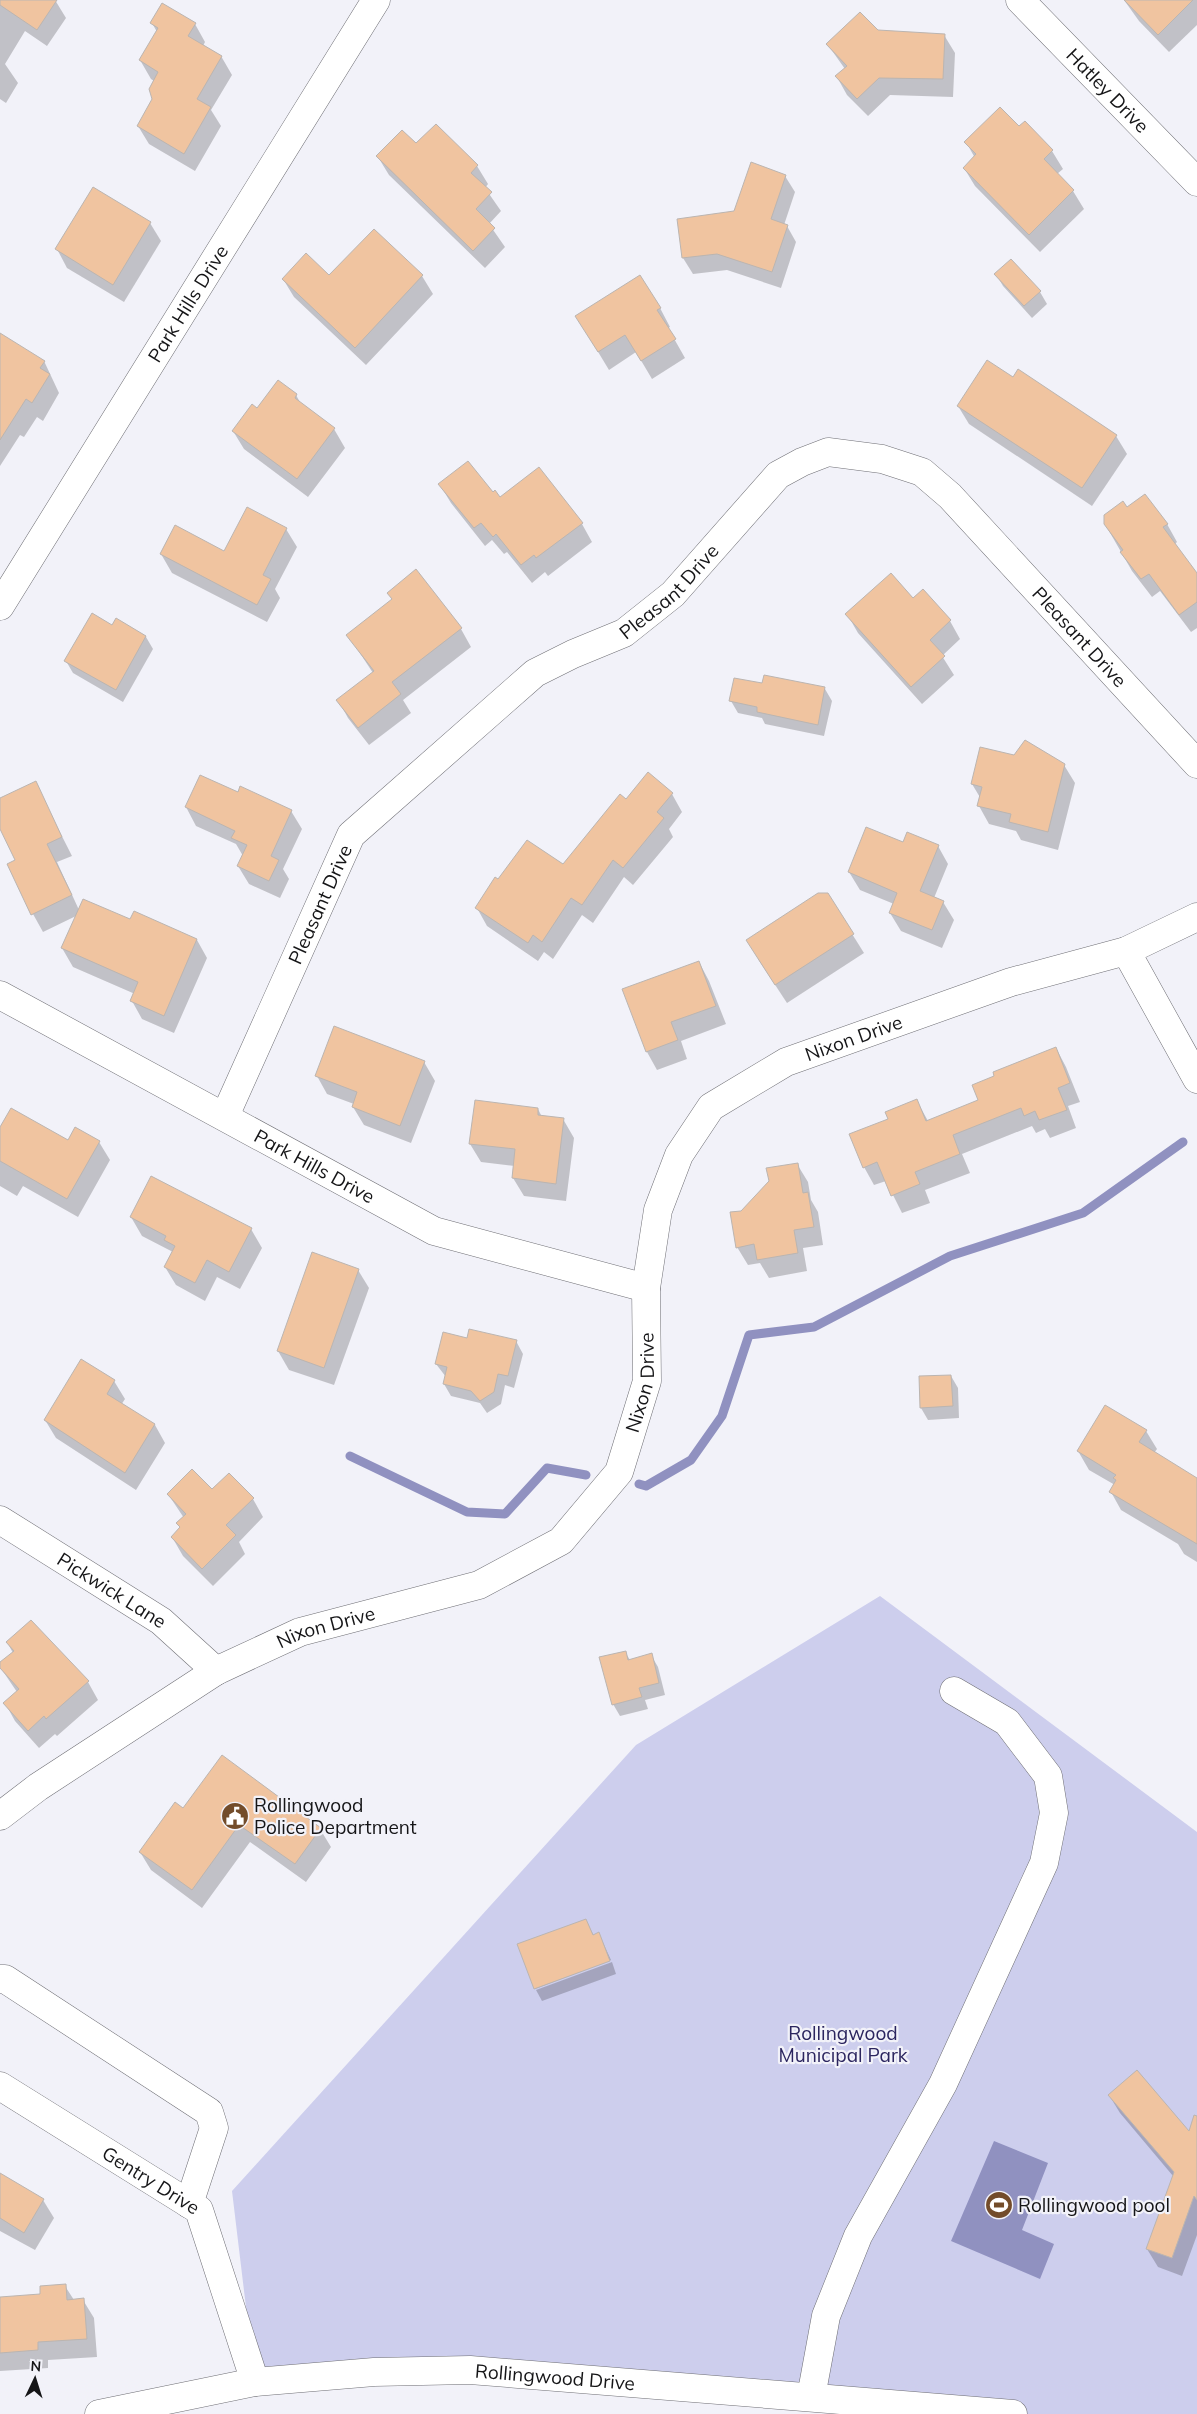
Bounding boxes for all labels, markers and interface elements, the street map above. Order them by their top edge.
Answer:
street label: Hatley Drive [1061,43,1154,138]
street label: Park Hills Drive [142,240,233,367]
street label: Pleasant Drive [614,539,723,644]
street label: Pleasant Drive [1027,581,1132,692]
street label: Pleasant Drive [283,841,357,968]
street label: Nixon Drive [802,1010,905,1066]
street label: Park Hills Drive [250,1124,379,1208]
street label: Nixon Drive [620,1332,659,1435]
street label: Pickwick Lane [53,1547,171,1633]
street label: Nixon Drive [273,1601,377,1653]
place label: Rollingwood Police Department [254,1793,417,1839]
public building icon: Rollingwood Police Department [220,1801,250,1831]
park label: Rollingwood Municipal Park [778,2021,908,2067]
street label: Gentry Drive [98,2141,204,2220]
sports icon: Rollingwood pool [984,2190,1014,2220]
place label: Rollingwood pool [1018,2193,1170,2217]
north arrow [10,2354,60,2404]
text: N [30,2357,42,2375]
street label: Rollingwood Drive [474,2358,636,2395]

